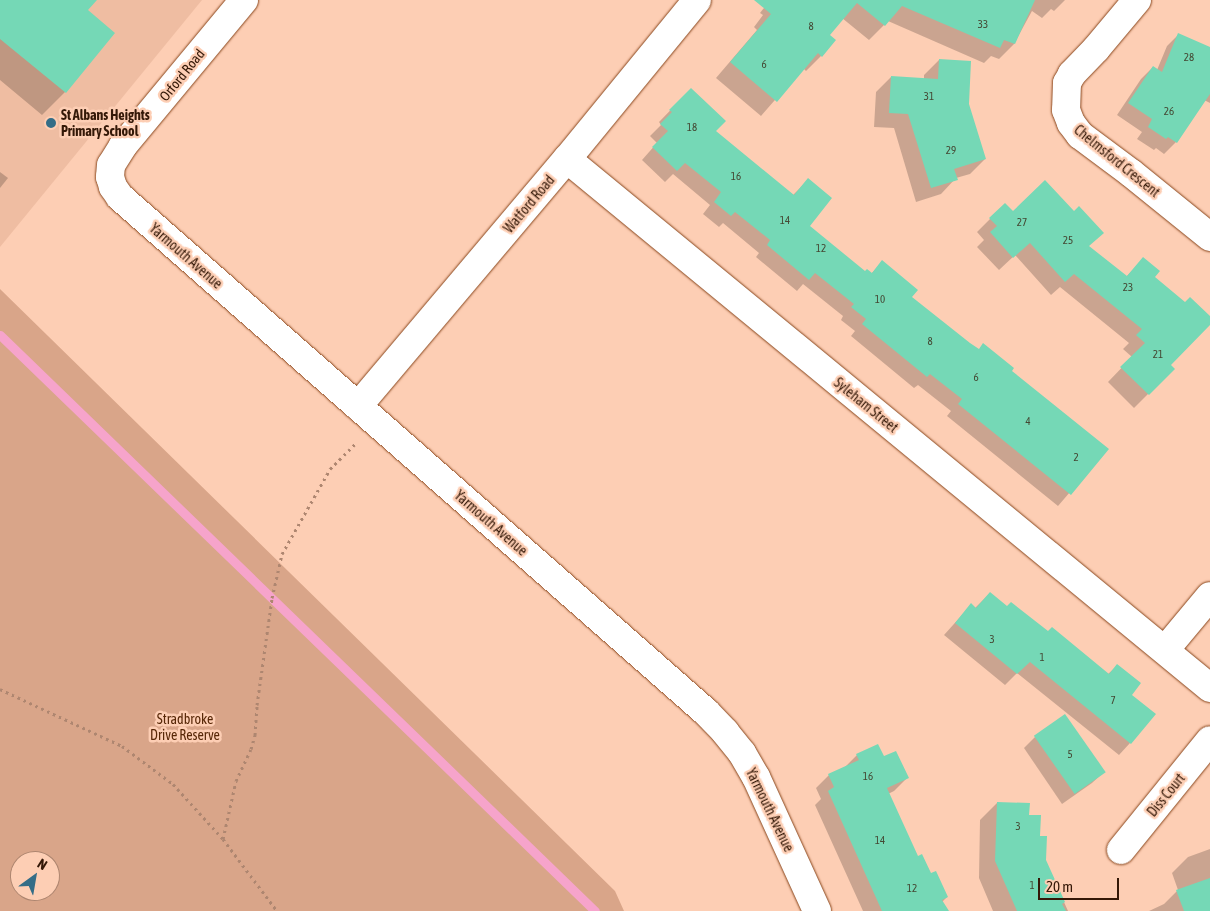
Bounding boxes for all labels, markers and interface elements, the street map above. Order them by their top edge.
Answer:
house number: 33 [978,17,988,31]
house number: 8 [808,19,814,33]
street label: Orford Road [156,46,208,104]
house number: 28 [1184,50,1194,64]
house number: 6 [761,57,767,71]
house number: 31 [924,89,934,103]
house number: 26 [1164,104,1174,118]
place label: St Albans Heights Primary School [61,107,150,140]
marker: St Albans Heights Primary School [45,117,57,129]
house number: 18 [687,120,697,134]
street label: Chelmsford Crescent [1071,121,1163,201]
house number: 29 [946,143,956,157]
house number: 16 [731,169,741,183]
street label: Watford Road [500,172,558,236]
house number: 14 [780,213,790,227]
house number: 27 [1017,215,1027,229]
street label: Yarmouth Avenue [146,220,226,292]
house number: 25 [1063,233,1073,247]
house number: 12 [816,241,826,255]
house number: 23 [1123,280,1133,294]
house number: 10 [875,292,885,306]
house number: 8 [927,334,933,348]
house number: 21 [1153,347,1163,361]
house number: 6 [973,370,979,384]
street label: Syleham Street [831,374,901,436]
house number: 4 [1025,414,1031,428]
house number: 2 [1073,450,1079,464]
street label: Yarmouth Avenue [451,487,531,559]
house number: 3 [989,632,995,646]
house number: 1 [1039,650,1045,664]
house number: 7 [1110,693,1116,707]
park label: Stradbroke Drive Reserve [150,711,220,744]
house number: 5 [1067,747,1073,761]
street label: Yarmouth Avenue [743,765,797,855]
house number: 16 [863,769,873,783]
street label: Diss Court [1144,770,1188,820]
house number: 3 [1015,819,1021,833]
house number: 14 [875,833,885,847]
north arrow [10,851,60,901]
text: N [35,855,50,873]
scale bar [1040,868,1121,900]
house number: 1 [1029,878,1035,892]
text: 20 m [1046,878,1073,895]
house number: 12 [907,881,917,895]

